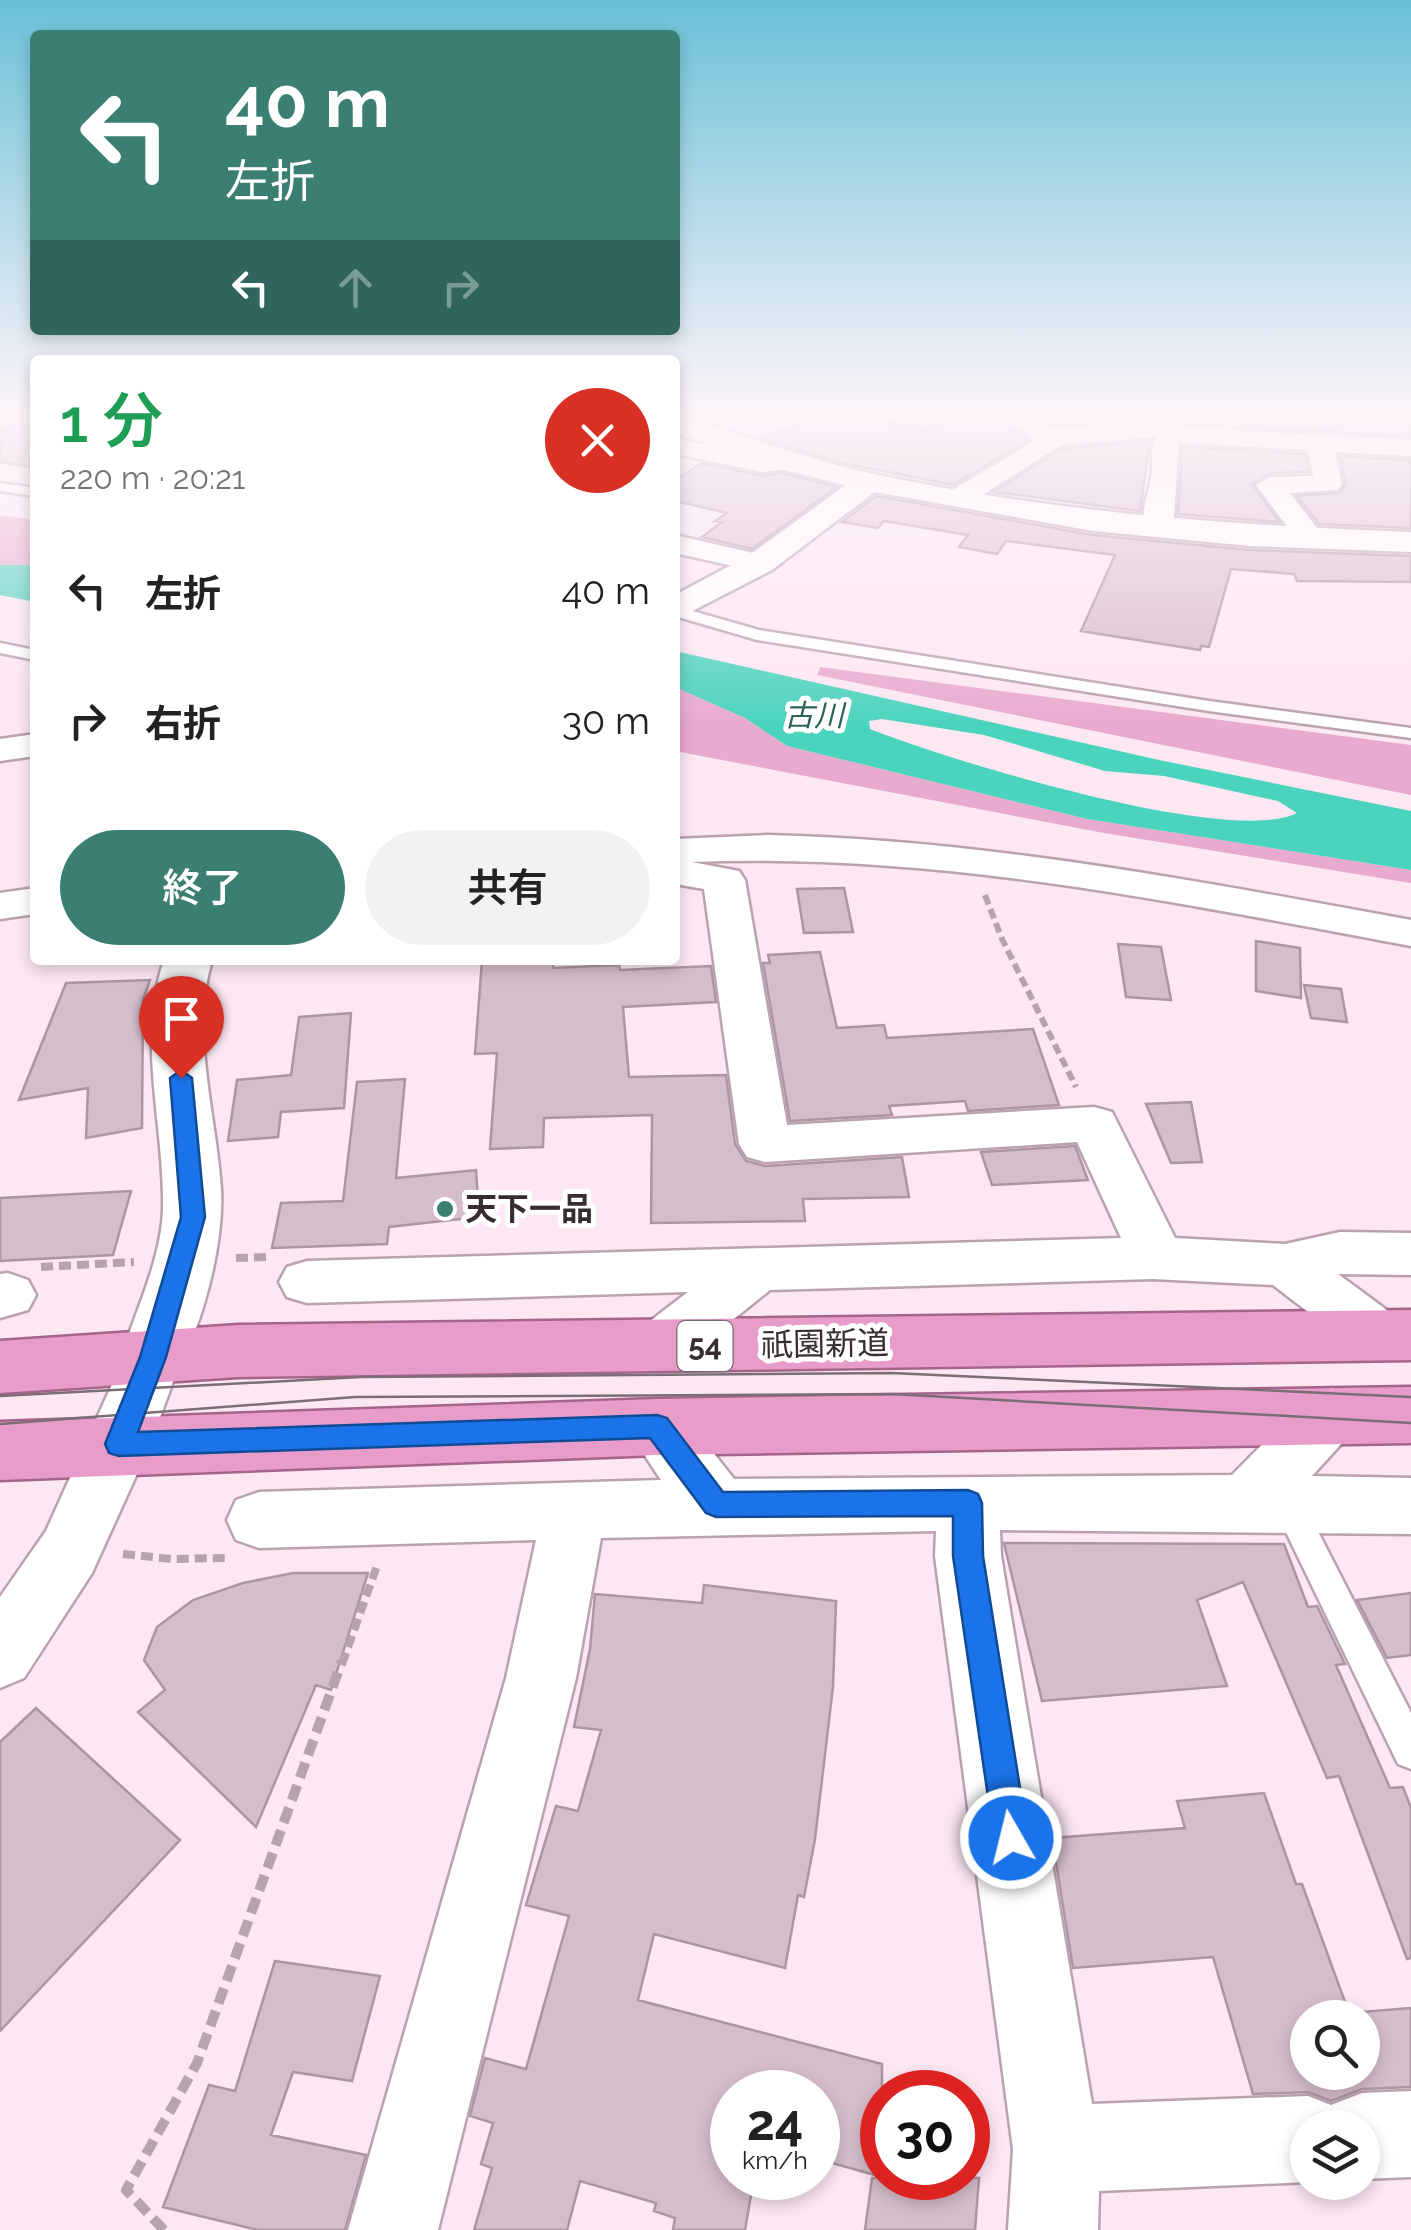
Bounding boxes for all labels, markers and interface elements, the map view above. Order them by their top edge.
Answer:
text: 40 m [225,61,390,143]
icon: left [60,70,190,200]
text: 左折 [225,155,315,208]
icon: left [223,260,278,315]
icon: ahead [328,260,383,315]
icon: right [433,260,488,315]
text: 1 分 [60,386,163,456]
button: close [545,388,650,493]
text: 220 m · 20:21 [60,459,246,496]
icon: left [60,563,115,618]
text: 40 m [561,568,650,613]
text: 左折 [145,571,221,616]
icon: right [60,693,115,748]
text: 30 m [562,698,650,743]
water label: 古川 [784,698,847,733]
text: 右折 [145,701,221,746]
button: 終了 [60,830,345,945]
button: 共有 [365,830,650,945]
pin [139,976,224,1079]
icon: arrive [154,991,209,1046]
place label: 天下一品 [465,1190,593,1227]
marker: 天下一品 [434,1198,456,1220]
road number: 54 [678,1321,732,1371]
street label: 祇園新道 [761,1324,889,1363]
position arrow [959,1786,1063,1890]
map controls [1290,2000,1380,2200]
button: search [1290,2000,1380,2090]
speed limit sign: 30 [860,2070,990,2200]
text: 24 [747,2093,803,2152]
button: layers [1290,2110,1380,2200]
text: km/h [742,2145,808,2175]

